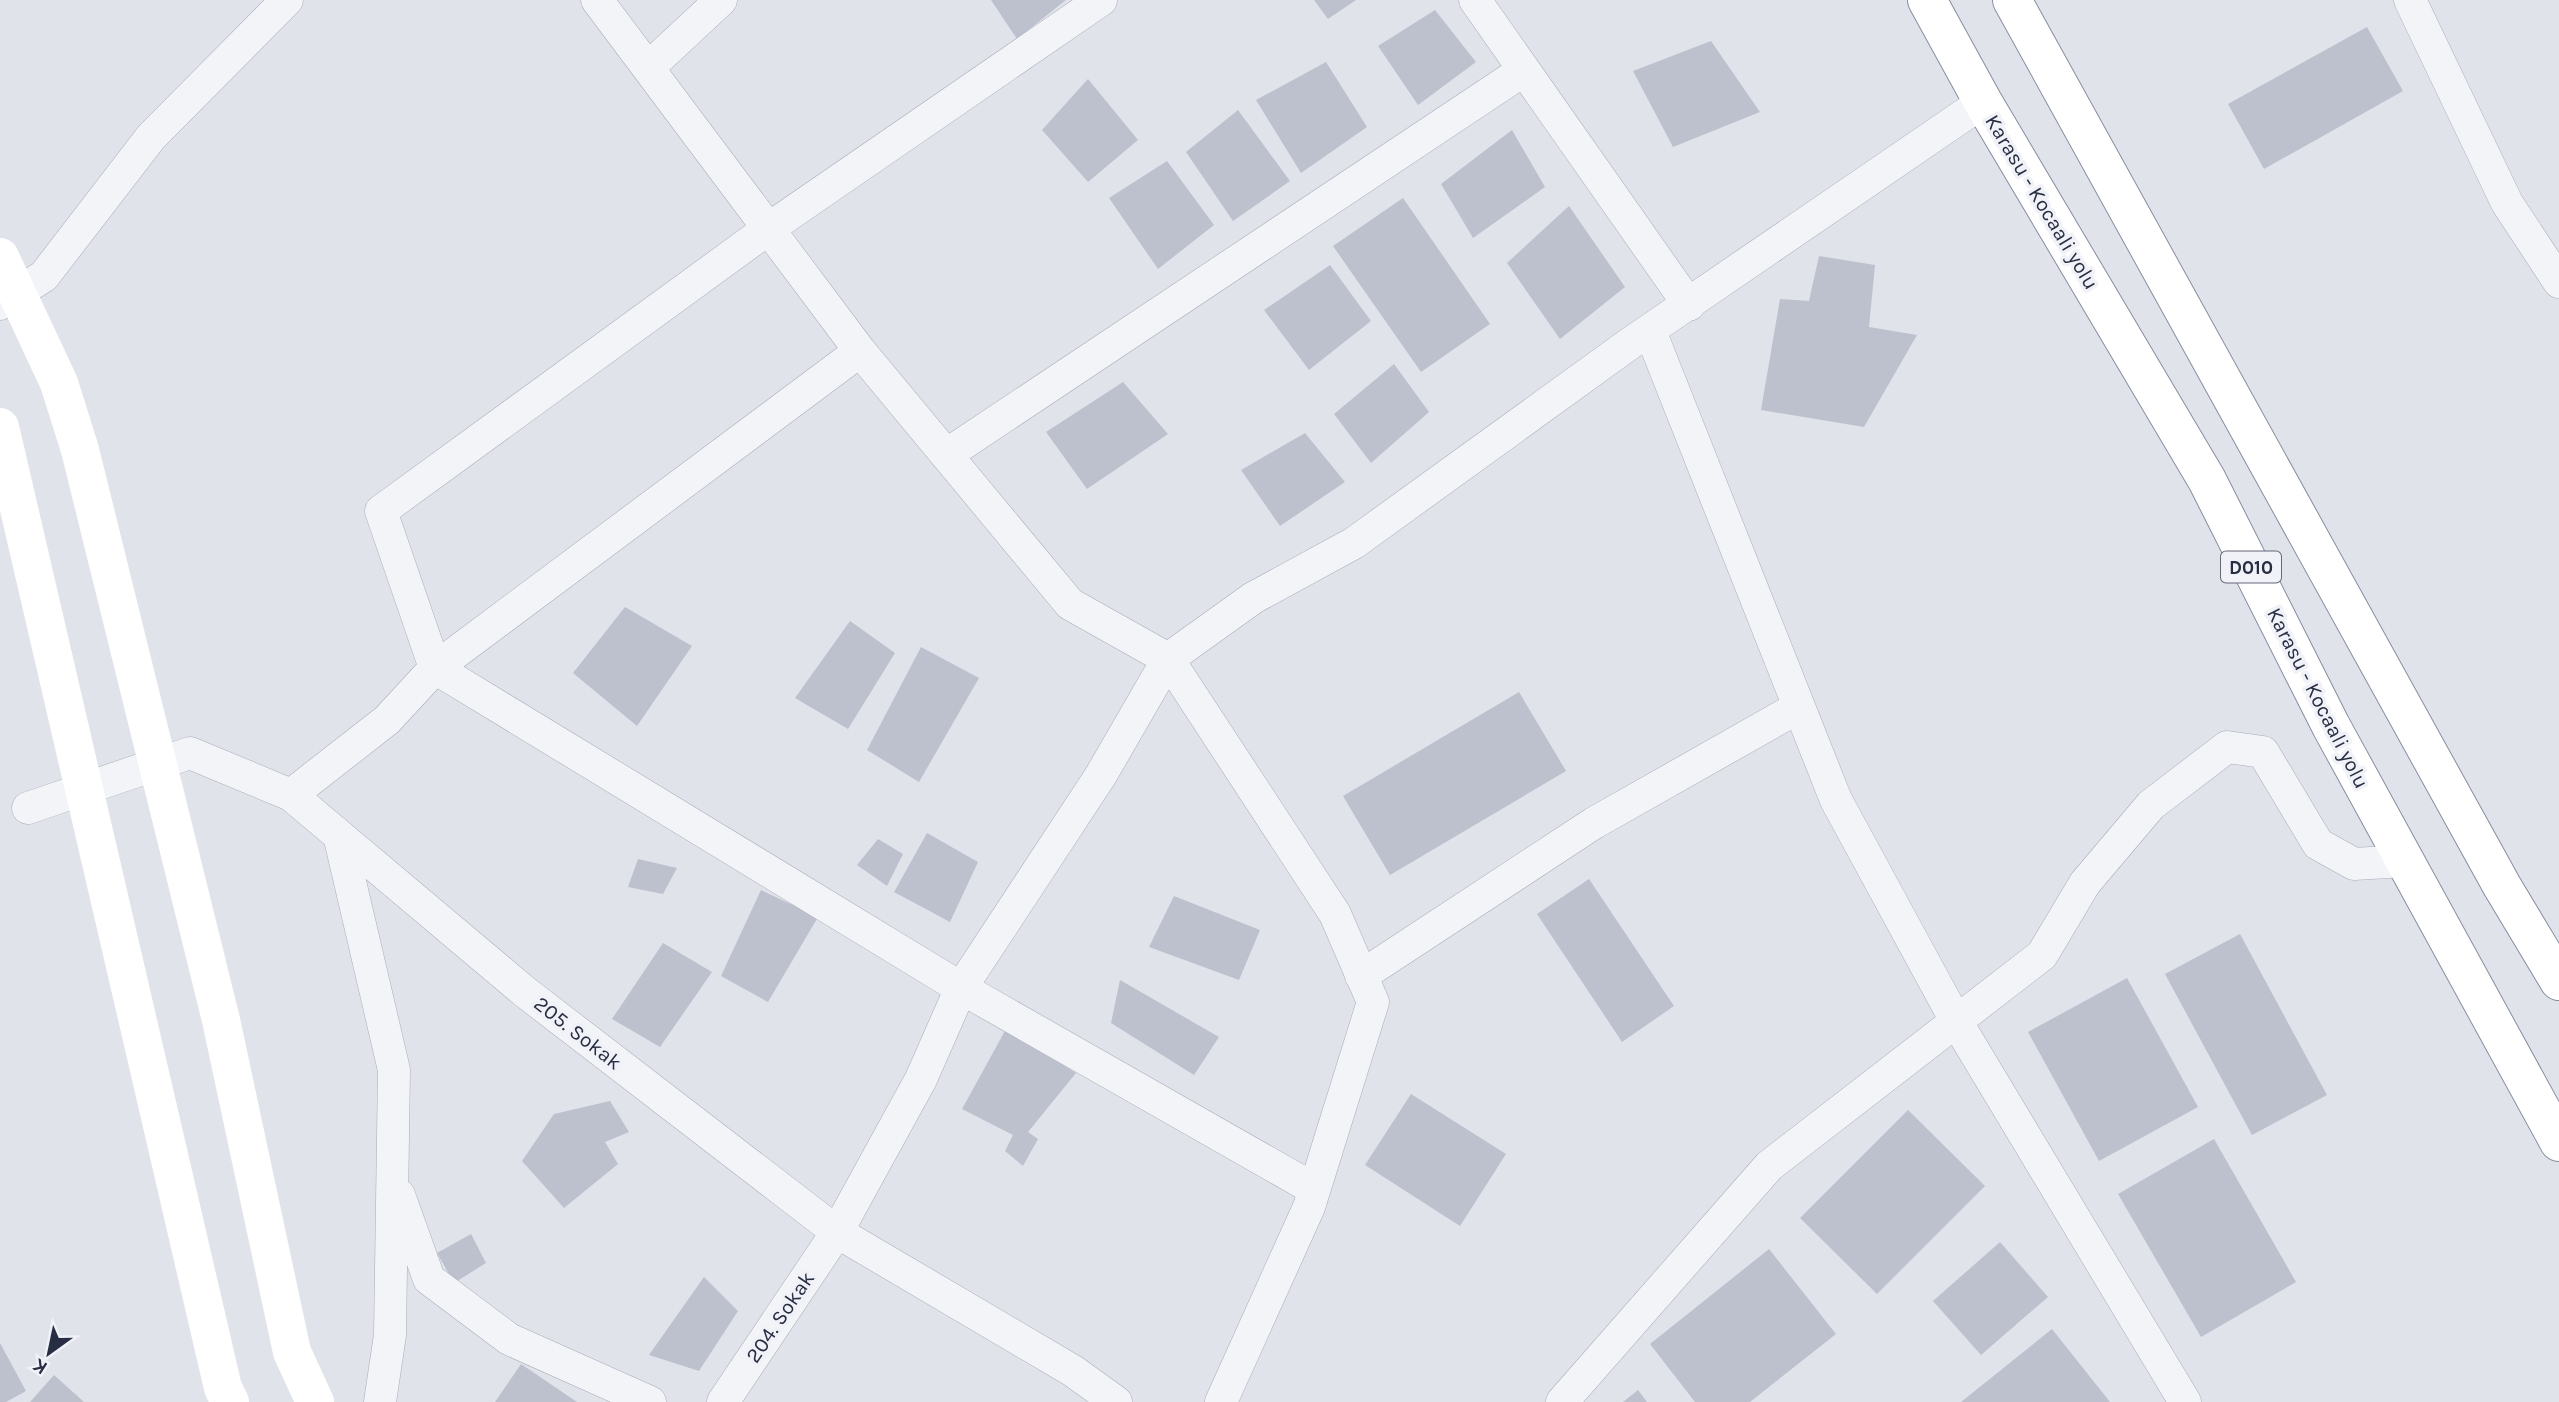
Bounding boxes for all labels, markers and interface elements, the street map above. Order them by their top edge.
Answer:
street label: Karasu - Kocaali yolu [1980,110,2104,294]
road number: D010 [2221,552,2281,582]
street label: Karasu - Kocaali yolu [2262,604,2374,792]
street label: 205. Sokak [529,991,627,1075]
street label: 204. Sokak [741,1267,819,1367]
north arrow [14,1318,84,1388]
text: K [29,1354,51,1379]

